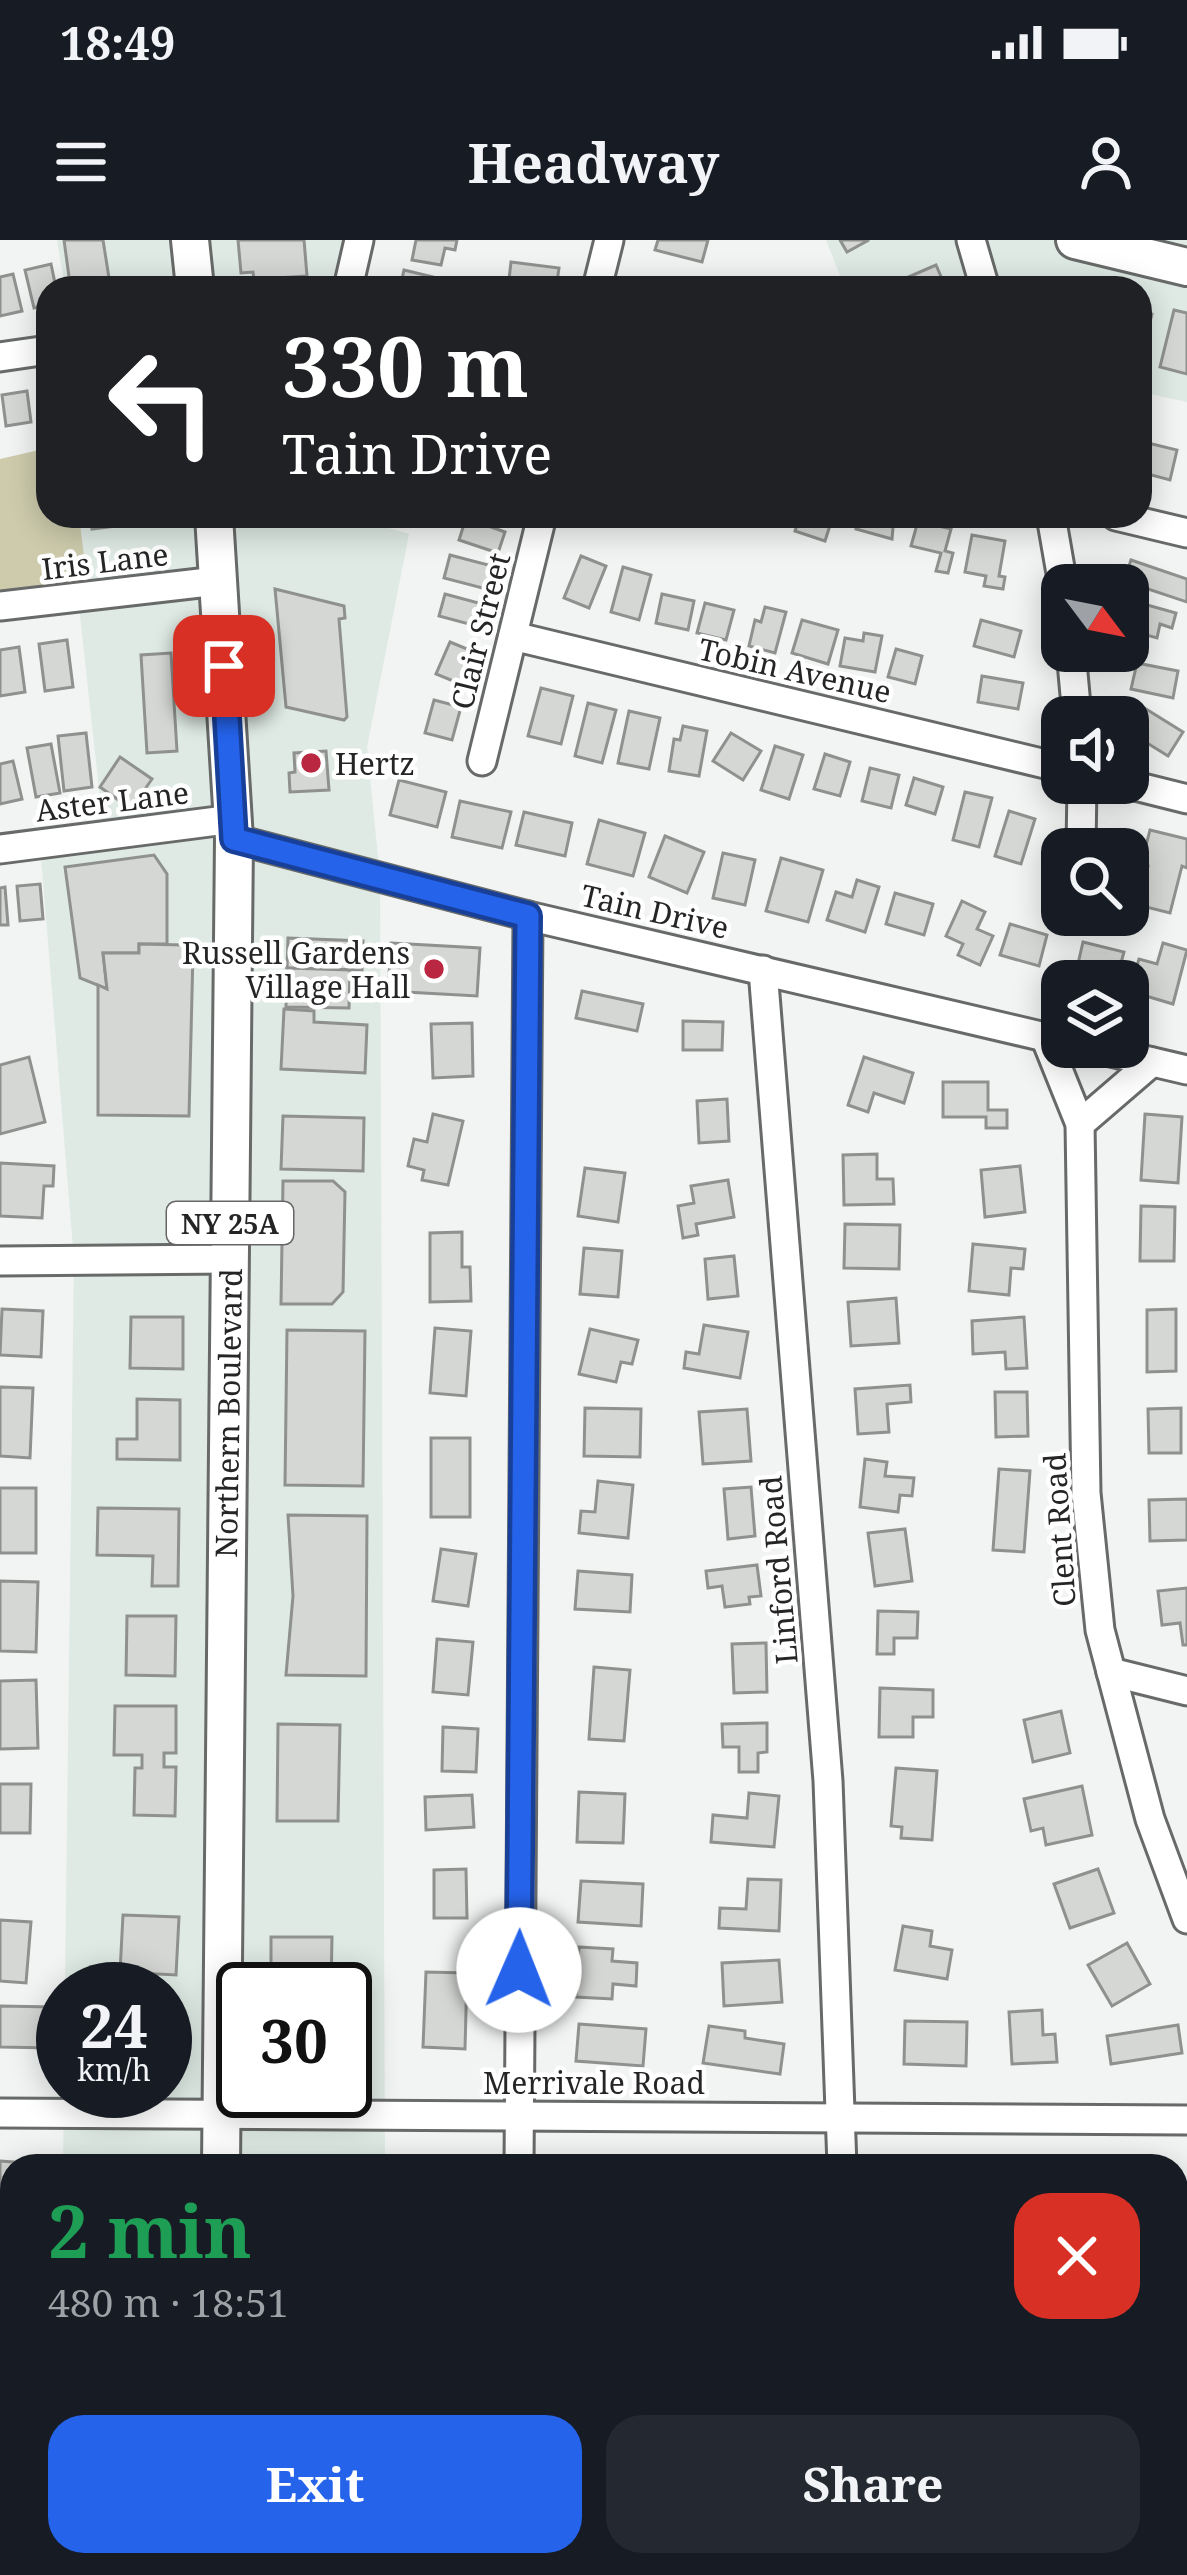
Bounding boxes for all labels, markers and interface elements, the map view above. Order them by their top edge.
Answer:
text: 18:49 [60,12,175,73]
text: Headway [468,125,719,199]
icon: menu [48,129,114,195]
icon: person [1073,129,1139,195]
text: 330 m [282,307,529,422]
icon: left [84,324,240,480]
text: Tain Drive [282,416,552,490]
street label: Iris Lane [39,533,171,589]
street label: Clair Street [441,549,519,713]
north arrow [1041,564,1149,672]
map controls [1041,564,1149,1068]
pin [173,615,275,717]
street label: Tobin Avenue [695,628,895,712]
icon: arrive [191,633,257,699]
button: sound [1041,696,1149,804]
place label: Hertz [335,743,415,784]
marker: Hertz [298,750,324,776]
street label: Aster Lane [33,771,191,831]
button: search [1041,828,1149,936]
street label: Tain Drive [577,874,733,948]
place label: Russell Gardens Village Hall [182,932,410,1007]
marker: Russell Gardens Village Hall [421,956,447,982]
button: layers [1041,960,1149,1068]
road number: NY 25A [167,1202,293,1244]
street label: Northern Boulevard [205,1268,251,1558]
street label: Clent Road [1033,1452,1085,1608]
street label: Linford Road [749,1474,807,1666]
position arrow [456,1907,582,2033]
speed limit sign: 30 [216,1962,372,2118]
text: 24 [80,1984,148,2066]
text: km/h [77,2049,151,2090]
street label: Merrivale Road [483,2062,705,2103]
text: 2 min [48,2181,252,2279]
button: close [1014,2193,1140,2319]
text: 480 m · 18:51 [48,2275,289,2328]
button: Exit [48,2415,582,2553]
button: Share [606,2415,1140,2553]

